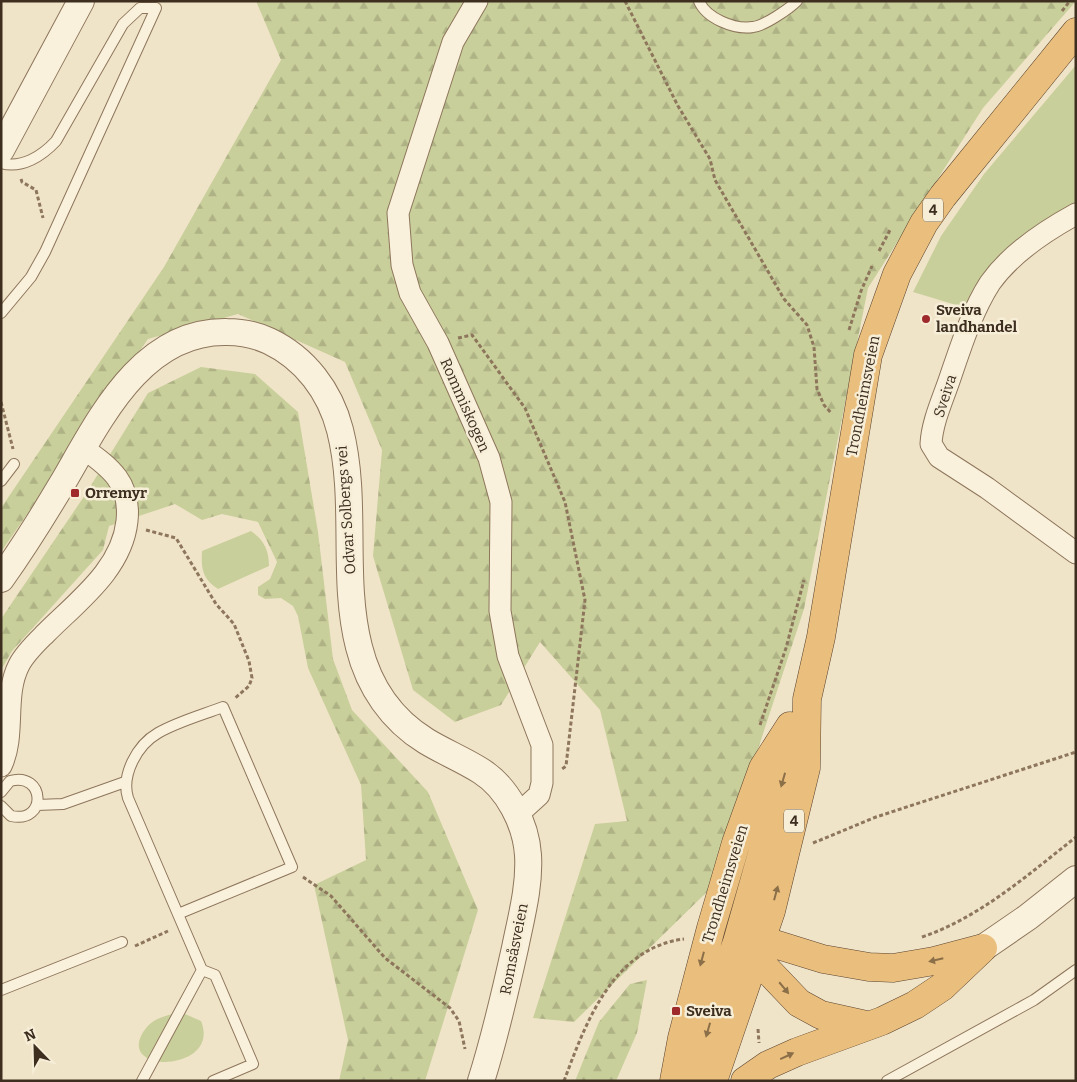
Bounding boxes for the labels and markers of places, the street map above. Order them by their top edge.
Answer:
place label: Sveiva landhandel [936,301,1018,336]
marker: Sveiva landhandel [920,313,932,325]
place label: Orremyr [85,484,147,502]
marker: Orremyr [69,487,81,499]
place label: Sveiva [686,1002,732,1020]
marker: Sveiva [670,1005,682,1017]

